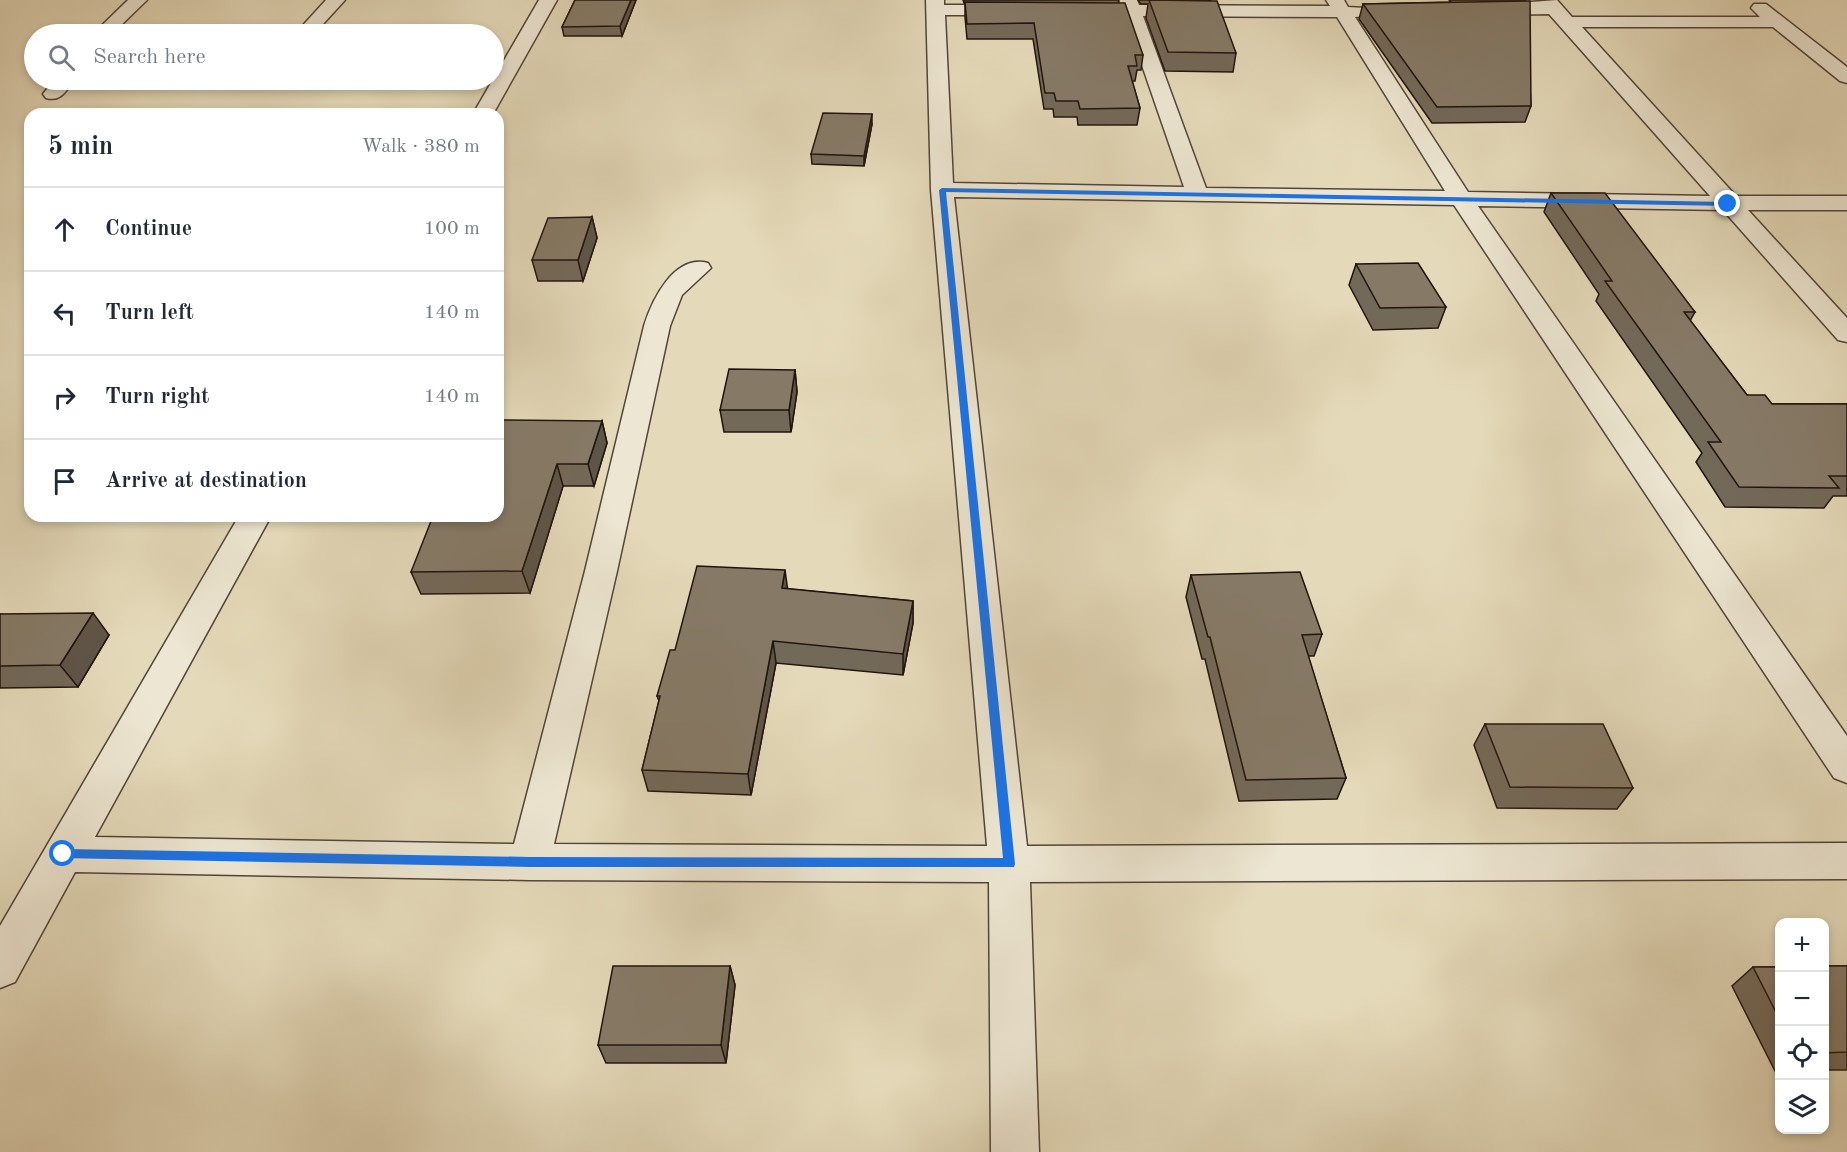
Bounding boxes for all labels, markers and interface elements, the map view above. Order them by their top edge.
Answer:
search box [24,24,504,90]
icon: search [45,41,78,74]
text: Search here [93,46,206,68]
text: 5 min [48,134,113,160]
text: Walk · 380 m [361,137,480,157]
route end [1714,190,1740,216]
icon: ahead [48,213,81,246]
text: Continue [105,218,192,240]
text: 100 m [424,219,480,239]
icon: left [48,297,81,330]
text: Turn left [105,302,194,324]
text: 140 m [424,303,480,323]
icon: right [48,381,81,414]
text: Turn right [105,386,209,408]
text: 140 m [424,387,480,407]
icon: arrive [48,465,81,498]
text: Arrive at destination [105,470,307,492]
route start [49,840,75,866]
map controls [1775,918,1829,1134]
button: + [1775,918,1829,972]
button: − [1775,972,1829,1026]
button: locate [1775,1026,1829,1080]
button: layers [1775,1080,1829,1134]

